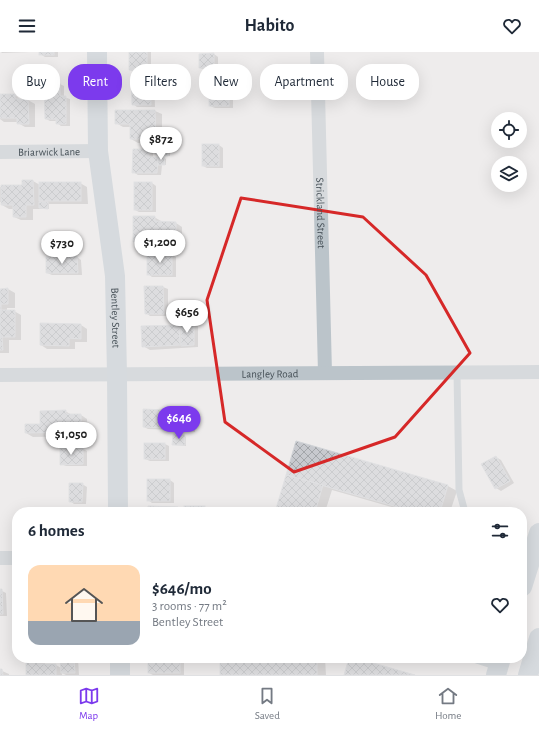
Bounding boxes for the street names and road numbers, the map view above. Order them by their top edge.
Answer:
street label: Briarwick Lane [18,146,80,157]
street label: Strickland Street [315,177,327,249]
street label: Bentley Street [110,288,122,349]
street label: Langley Road [242,368,299,379]

